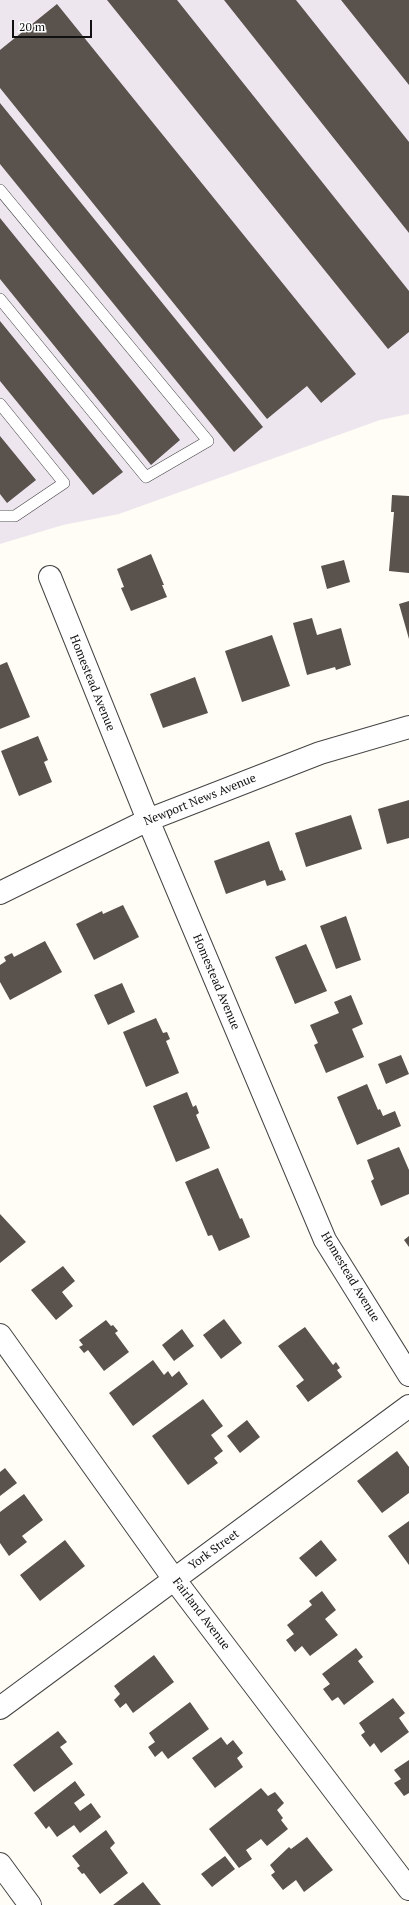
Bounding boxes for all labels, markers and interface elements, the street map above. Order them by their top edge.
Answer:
scale bar [14,12,94,38]
text: 20 m [19,19,45,34]
street label: Homestead Avenue [66,633,118,733]
street label: Newport News Avenue [142,771,258,829]
street label: Homestead Avenue [189,932,243,1032]
street label: Homestead Avenue [317,1229,383,1325]
street label: York Street [186,1527,242,1573]
street label: Fairland Avenue [169,1575,233,1653]

